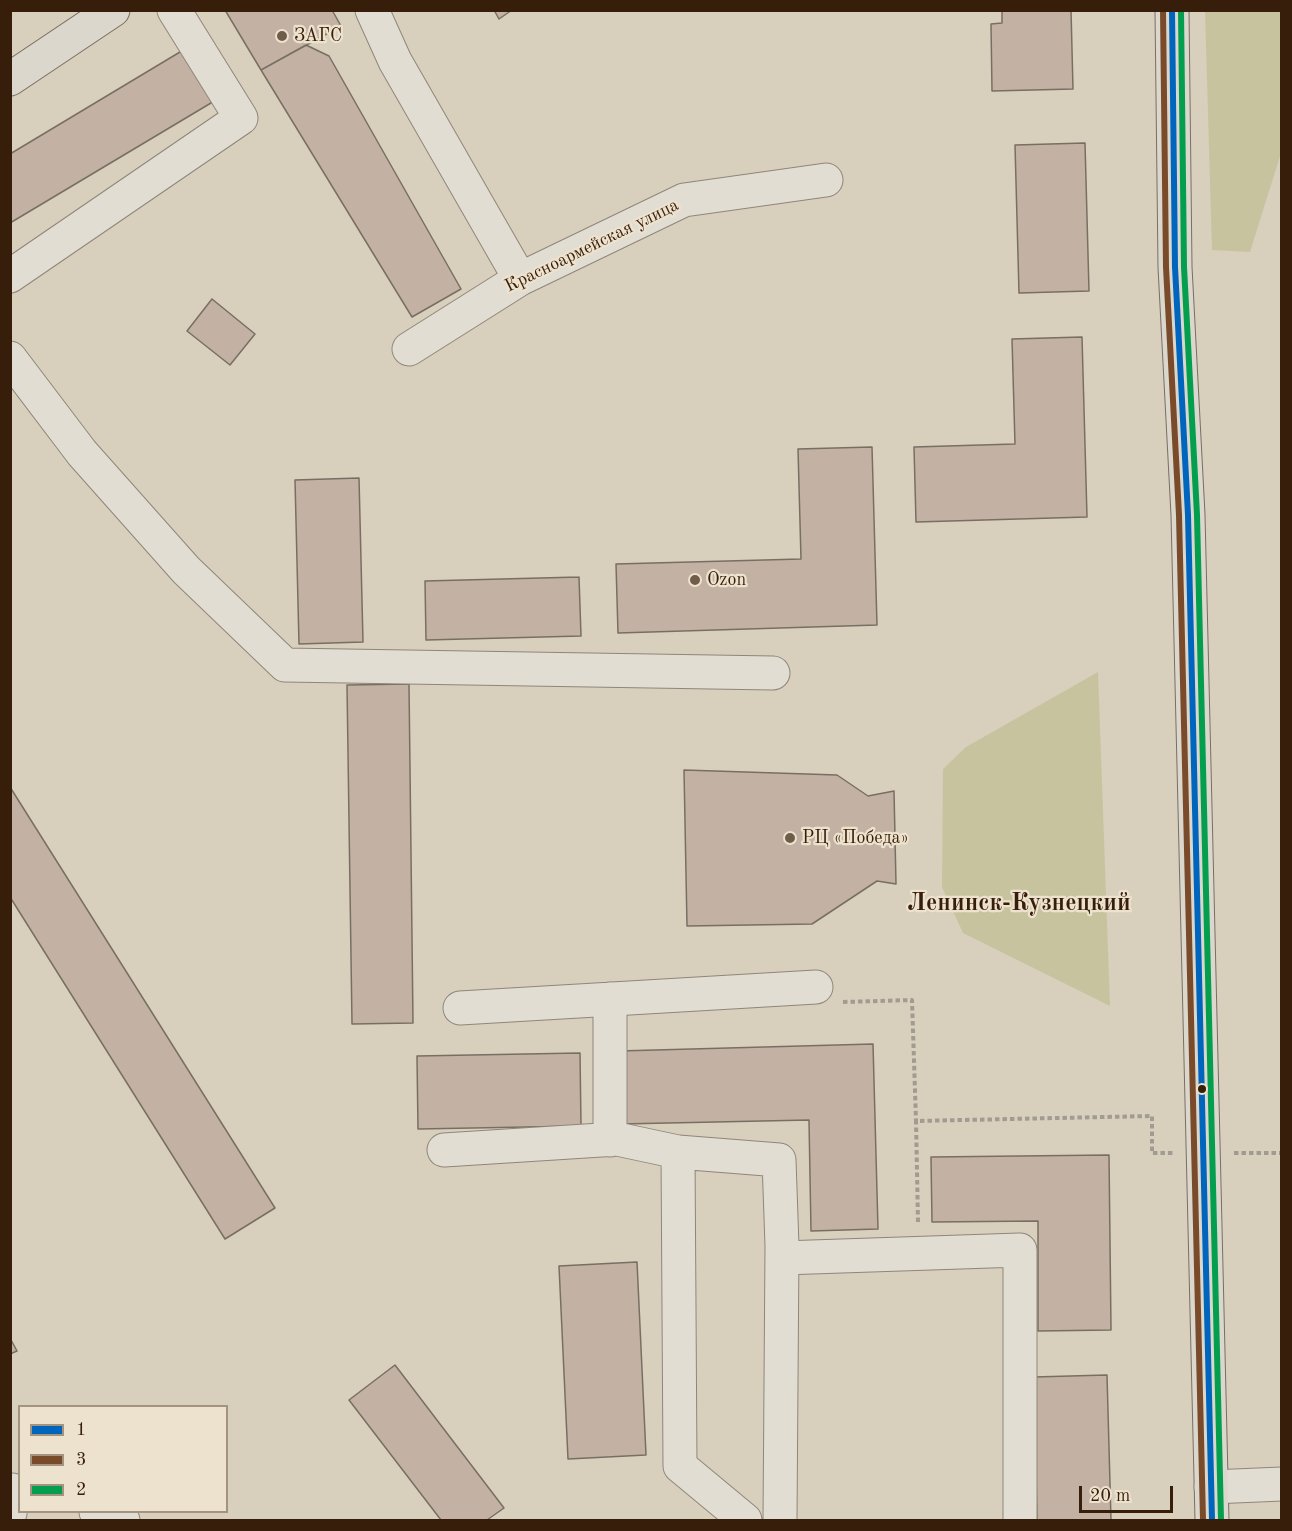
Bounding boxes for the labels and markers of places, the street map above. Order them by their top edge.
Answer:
place label: ЗАГС [294,25,342,47]
marker: ЗАГС [275,29,289,43]
place label: Ozon [707,569,746,591]
marker: Ozon [688,573,702,587]
place label: РЦ «Победа» [802,827,909,849]
marker: РЦ «Победа» [783,831,797,845]
unlabelled marker [1196,1083,1208,1095]

